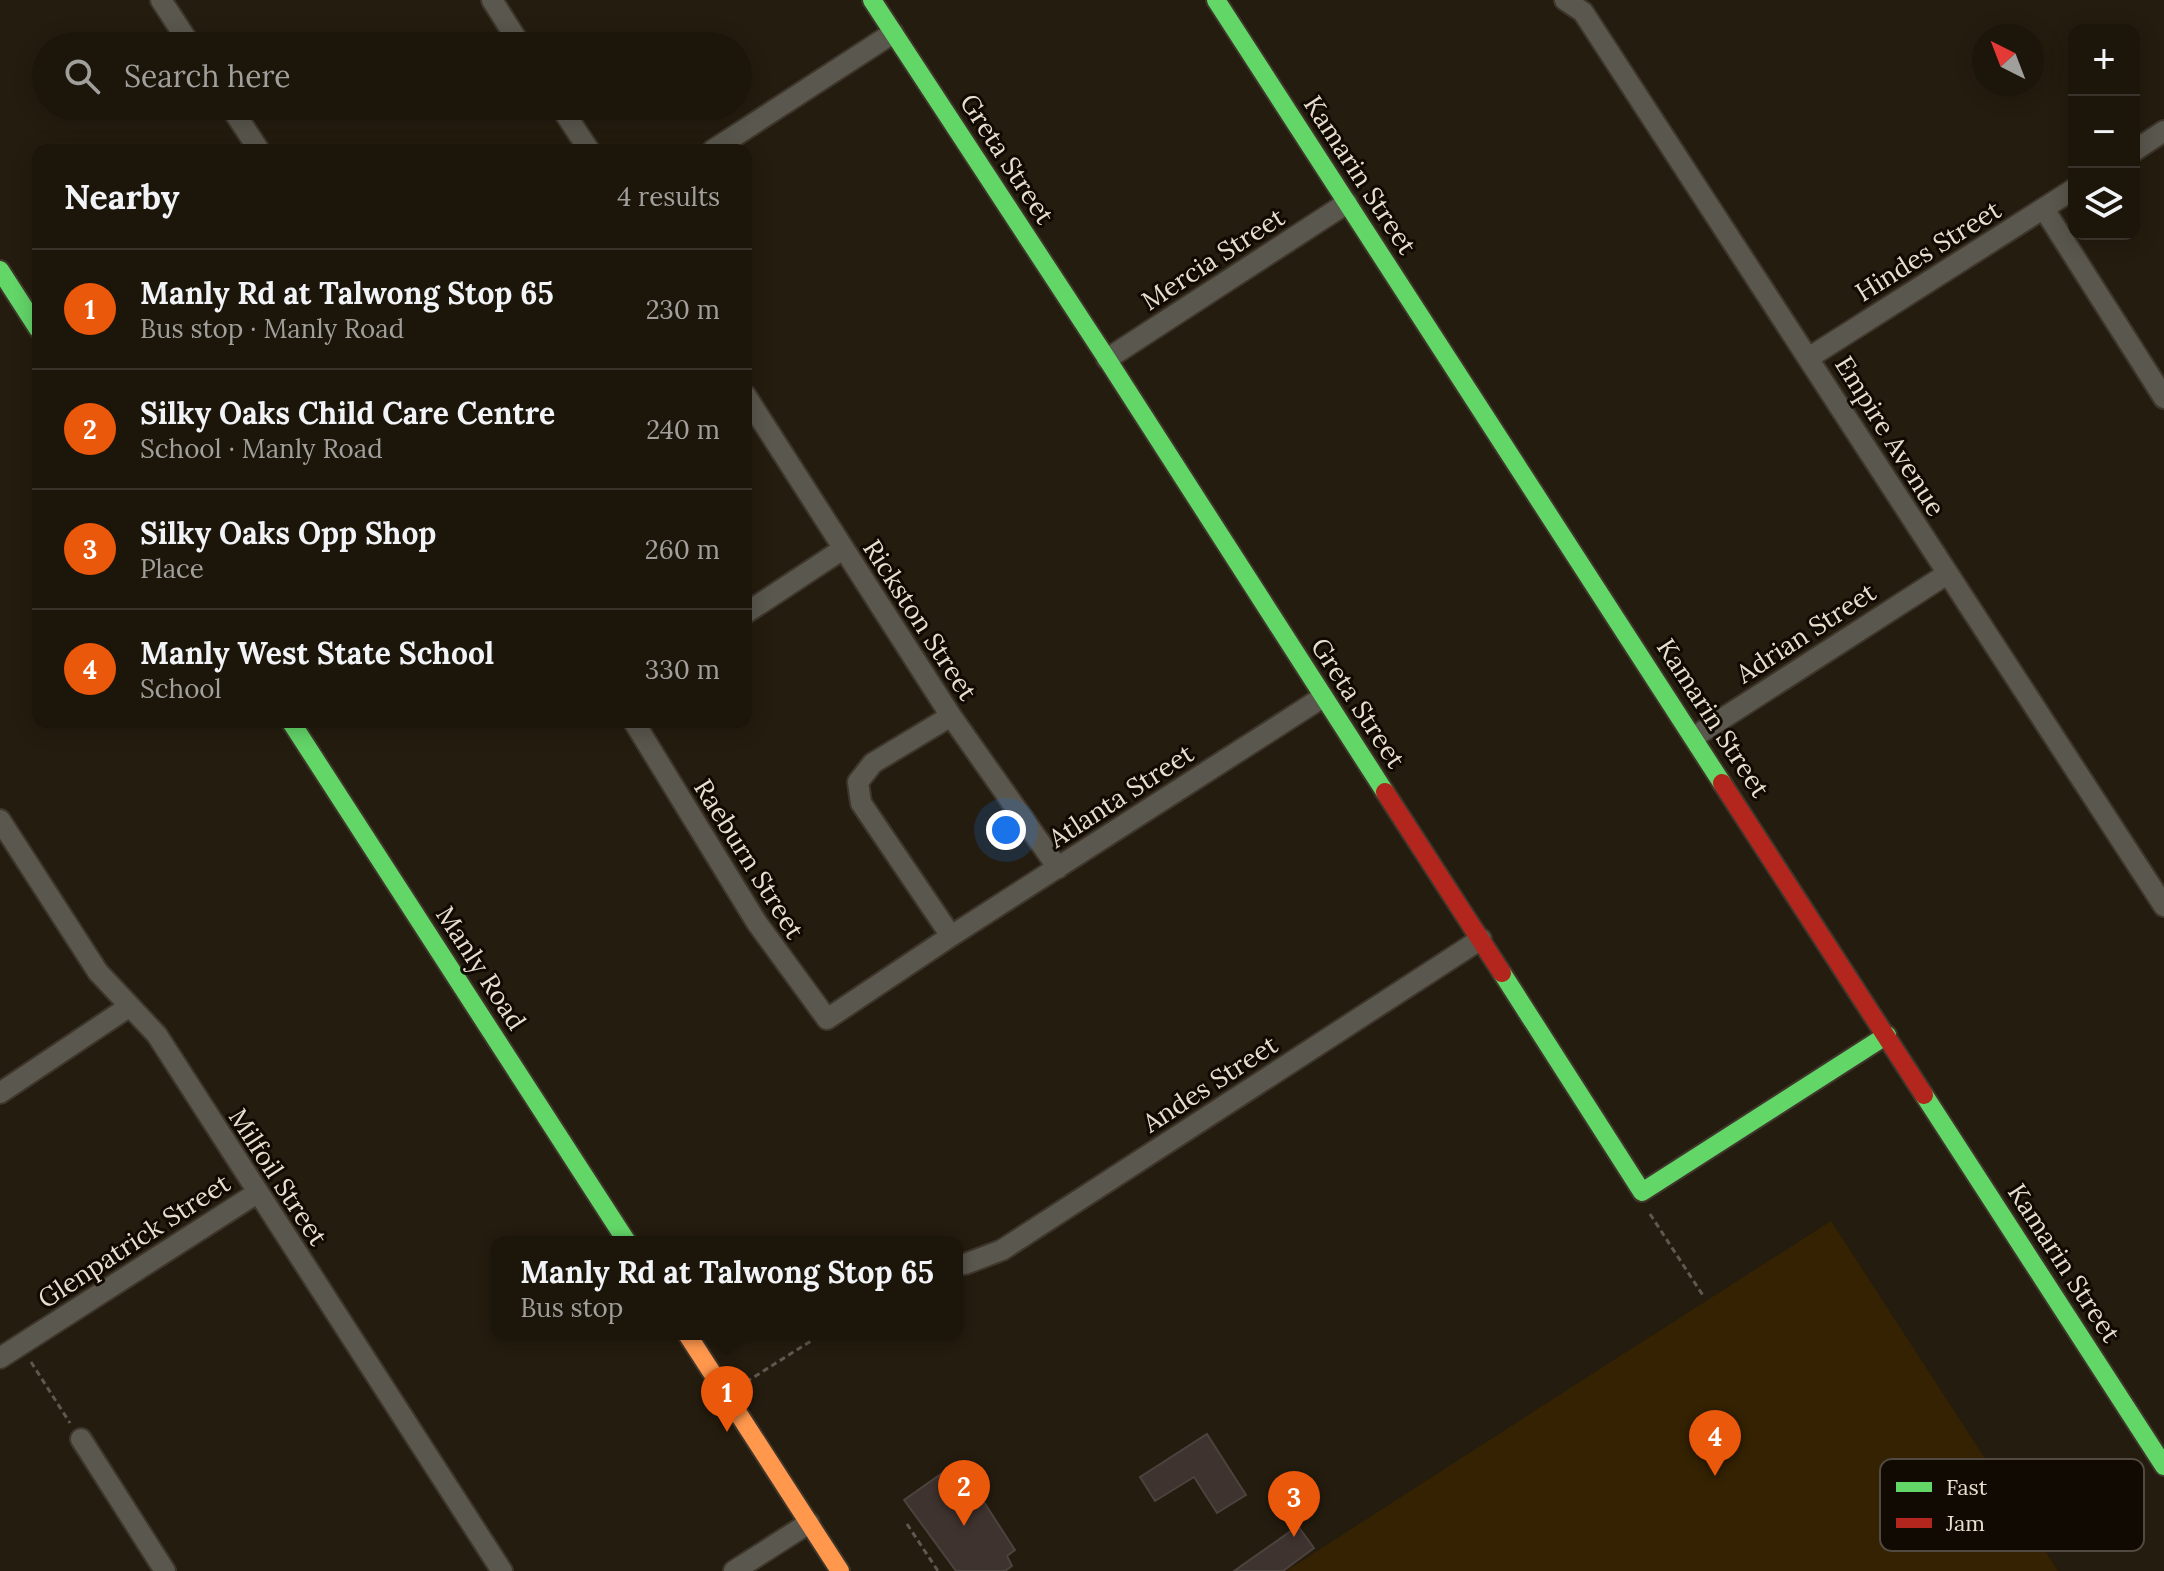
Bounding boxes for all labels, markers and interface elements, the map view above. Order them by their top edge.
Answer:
north arrow [1972,24,2044,96]
map controls [2068,24,2140,240]
button: + [2068,24,2140,96]
search box [32,32,752,120]
icon: search [60,54,104,98]
text: Search here [124,57,291,95]
street label: Greta Street [953,87,1062,230]
street label: Kamarin Street [1297,89,1424,260]
button: − [2068,96,2140,168]
button: layers [2068,168,2140,240]
text: Nearby [64,175,180,218]
text: 4 results [617,180,720,213]
street label: Hindes Street [1849,193,2007,308]
street label: Mercia Street [1135,200,1290,317]
text: Manly Rd at Talwong Stop 65 [140,274,554,312]
text: 1 [85,293,95,326]
text: 230 m [646,293,720,326]
text: Bus stop · Manly Road [140,312,404,345]
street label: Empire Avenue [1828,350,1953,522]
text: Silky Oaks Child Care Centre [140,394,555,432]
text: 2 [83,413,97,446]
text: 240 m [646,413,720,446]
text: School · Manly Road [140,432,383,465]
text: Silky Oaks Opp Shop [140,514,436,552]
text: 3 [83,533,97,566]
text: 260 m [645,533,720,566]
street label: Rickston Street [856,533,985,706]
text: Place [140,552,204,585]
street label: Adrian Street [1729,575,1882,691]
street label: Greta Street [1304,631,1413,774]
street label: Kamarin Street [1650,632,1777,803]
text: Manly West State School [140,634,494,672]
text: 4 [83,653,97,686]
text: 330 m [645,653,720,686]
text: School [140,672,222,705]
street label: Atlanta Street [1041,736,1199,855]
street label: Raeburn Street [687,773,812,945]
your location [986,810,1026,850]
street label: Manly Road [429,900,534,1036]
street label: Andes Street [1135,1028,1283,1140]
street label: Milfoil Street [222,1102,335,1252]
street label: Glenpatrick Street [31,1166,236,1315]
street label: Kamarin Street [2001,1177,2128,1348]
popup [491,1236,963,1340]
text: Manly Rd at Talwong Stop 65 [520,1253,934,1291]
text: Bus stop [520,1291,623,1324]
pin: 1 [701,1366,753,1432]
pin: 4 [1689,1410,1741,1476]
legend [1880,1459,2144,1551]
pin: 2 [938,1460,990,1526]
pin: 3 [1268,1471,1320,1537]
text: Fast [1946,1473,1988,1501]
text: Jam [1945,1509,1985,1537]

